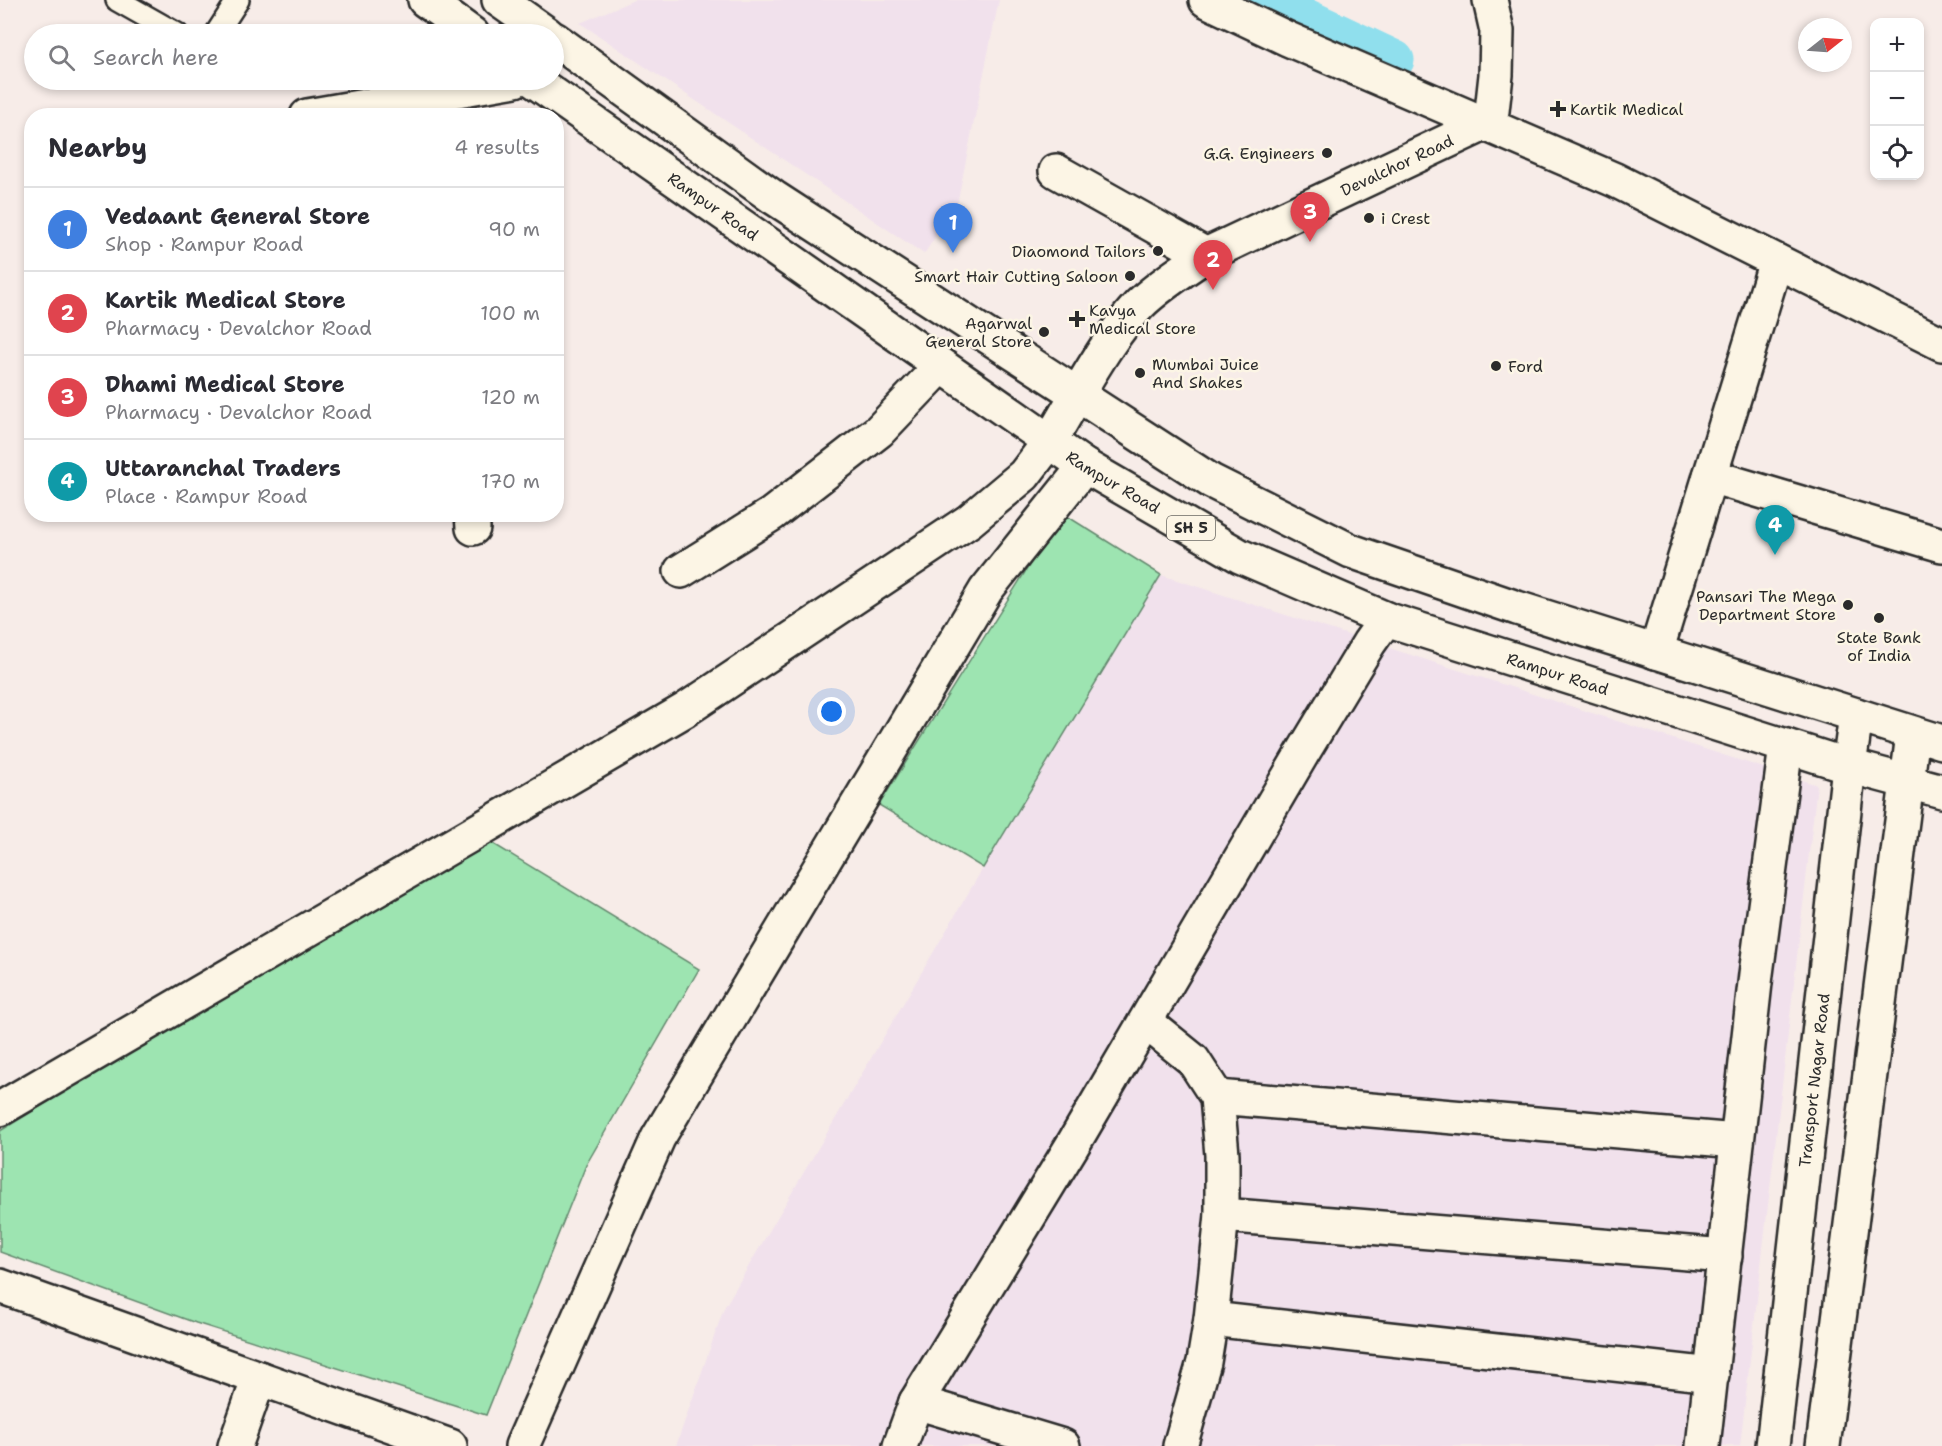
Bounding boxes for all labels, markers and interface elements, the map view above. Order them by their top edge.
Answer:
north arrow [1798,18,1852,72]
map controls [1870,18,1924,180]
button: + [1870,18,1924,72]
search box [24,24,564,90]
icon: search [45,41,78,74]
text: Search here [93,43,219,72]
button: − [1870,72,1924,126]
place label: Kartik Medical [1570,99,1683,120]
marker: Kartik Medical [1551,102,1565,116]
button: locate [1870,126,1924,180]
street label: Devalchor Road [1337,129,1457,201]
text: Nearby [48,130,147,165]
text: 4 results [454,134,540,160]
place label: G.G. Engineers [1203,143,1315,164]
marker: G.G. Engineers [1320,146,1334,160]
street label: Rampur Road [664,167,763,245]
pin: 3 [1290,192,1330,242]
text: Vedaant General Store [105,202,370,231]
pin: 1 [934,204,972,253]
place label: i Crest [1381,208,1430,229]
marker: i Crest [1362,211,1376,225]
text: 1 [63,216,72,242]
text: 90 m [488,216,540,242]
text: Shop · Rampur Road [105,231,303,257]
pin: 2 [1194,240,1232,290]
place label: Diaomond Tailors [1012,241,1146,262]
marker: Diaomond Tailors [1151,244,1165,258]
place label: Smart Hair Cutting Saloon [914,266,1118,287]
marker: Smart Hair Cutting Saloon [1123,269,1137,283]
text: Kartik Medical Store [105,286,346,315]
text: 2 [61,300,75,326]
text: 100 m [480,300,540,326]
place label: Kavya Medical Store [1089,300,1196,339]
marker: Kavya Medical Store [1070,312,1084,326]
place label: Agarwal General Store [925,313,1032,352]
text: Pharmacy · Devalchor Road [105,315,372,341]
marker: Agarwal General Store [1037,325,1051,339]
place label: Mumbai Juice And Shakes [1152,354,1259,393]
place label: Ford [1508,356,1543,377]
marker: Ford [1489,359,1503,373]
marker: Mumbai Juice And Shakes [1133,366,1147,380]
text: Dhami Medical Store [105,370,345,399]
text: 3 [61,384,75,410]
text: 120 m [481,384,540,410]
text: Pharmacy · Devalchor Road [105,399,372,425]
street label: Rampur Road [1062,446,1164,518]
text: Uttaranchal Traders [105,454,341,483]
text: 4 [61,468,75,494]
text: 170 m [481,468,540,494]
text: Place · Rampur Road [105,483,307,509]
pin: 4 [1756,506,1794,555]
road number: SH 5 [1167,516,1215,540]
place label: Pansari The Mega Department Store [1696,586,1836,625]
marker: Pansari The Mega Department Store [1841,598,1855,612]
marker: State Bank of India [1872,611,1886,625]
place label: State Bank of India [1837,627,1921,666]
street label: Rampur Road [1504,648,1611,700]
your location [817,697,846,726]
street label: Transport Nagar Road [1794,992,1834,1168]

